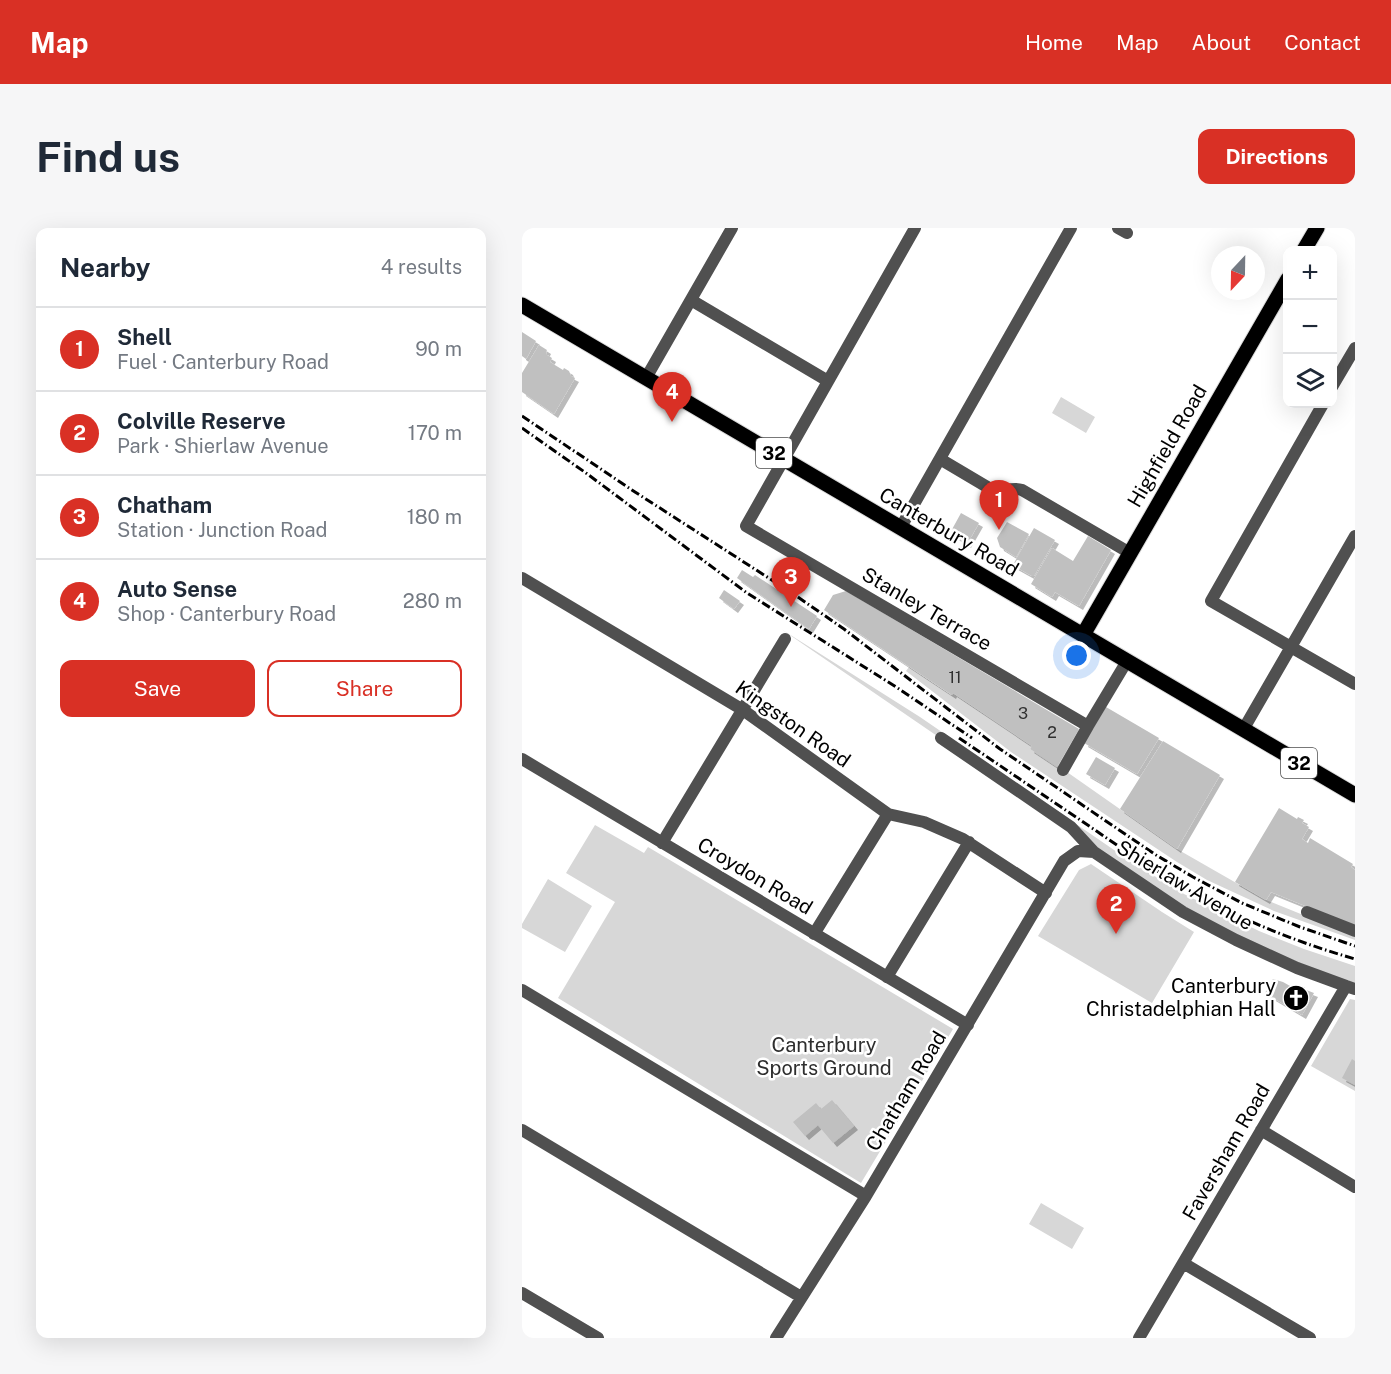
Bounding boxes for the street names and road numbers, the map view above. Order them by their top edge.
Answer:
street label: Highfield Road [1122,380,1212,512]
road number: 32 [756,438,792,468]
street label: Canterbury Road [875,482,1023,582]
street label: Stanley Terrace [858,562,996,656]
street label: Kingston Road [731,676,855,772]
road number: 32 [1281,748,1317,778]
street label: Croydon Road [693,832,817,920]
street label: Shierlaw Avenue [1112,835,1258,935]
street label: Chatham Road [861,1027,951,1155]
street label: Faversham Road [1177,1079,1275,1225]

